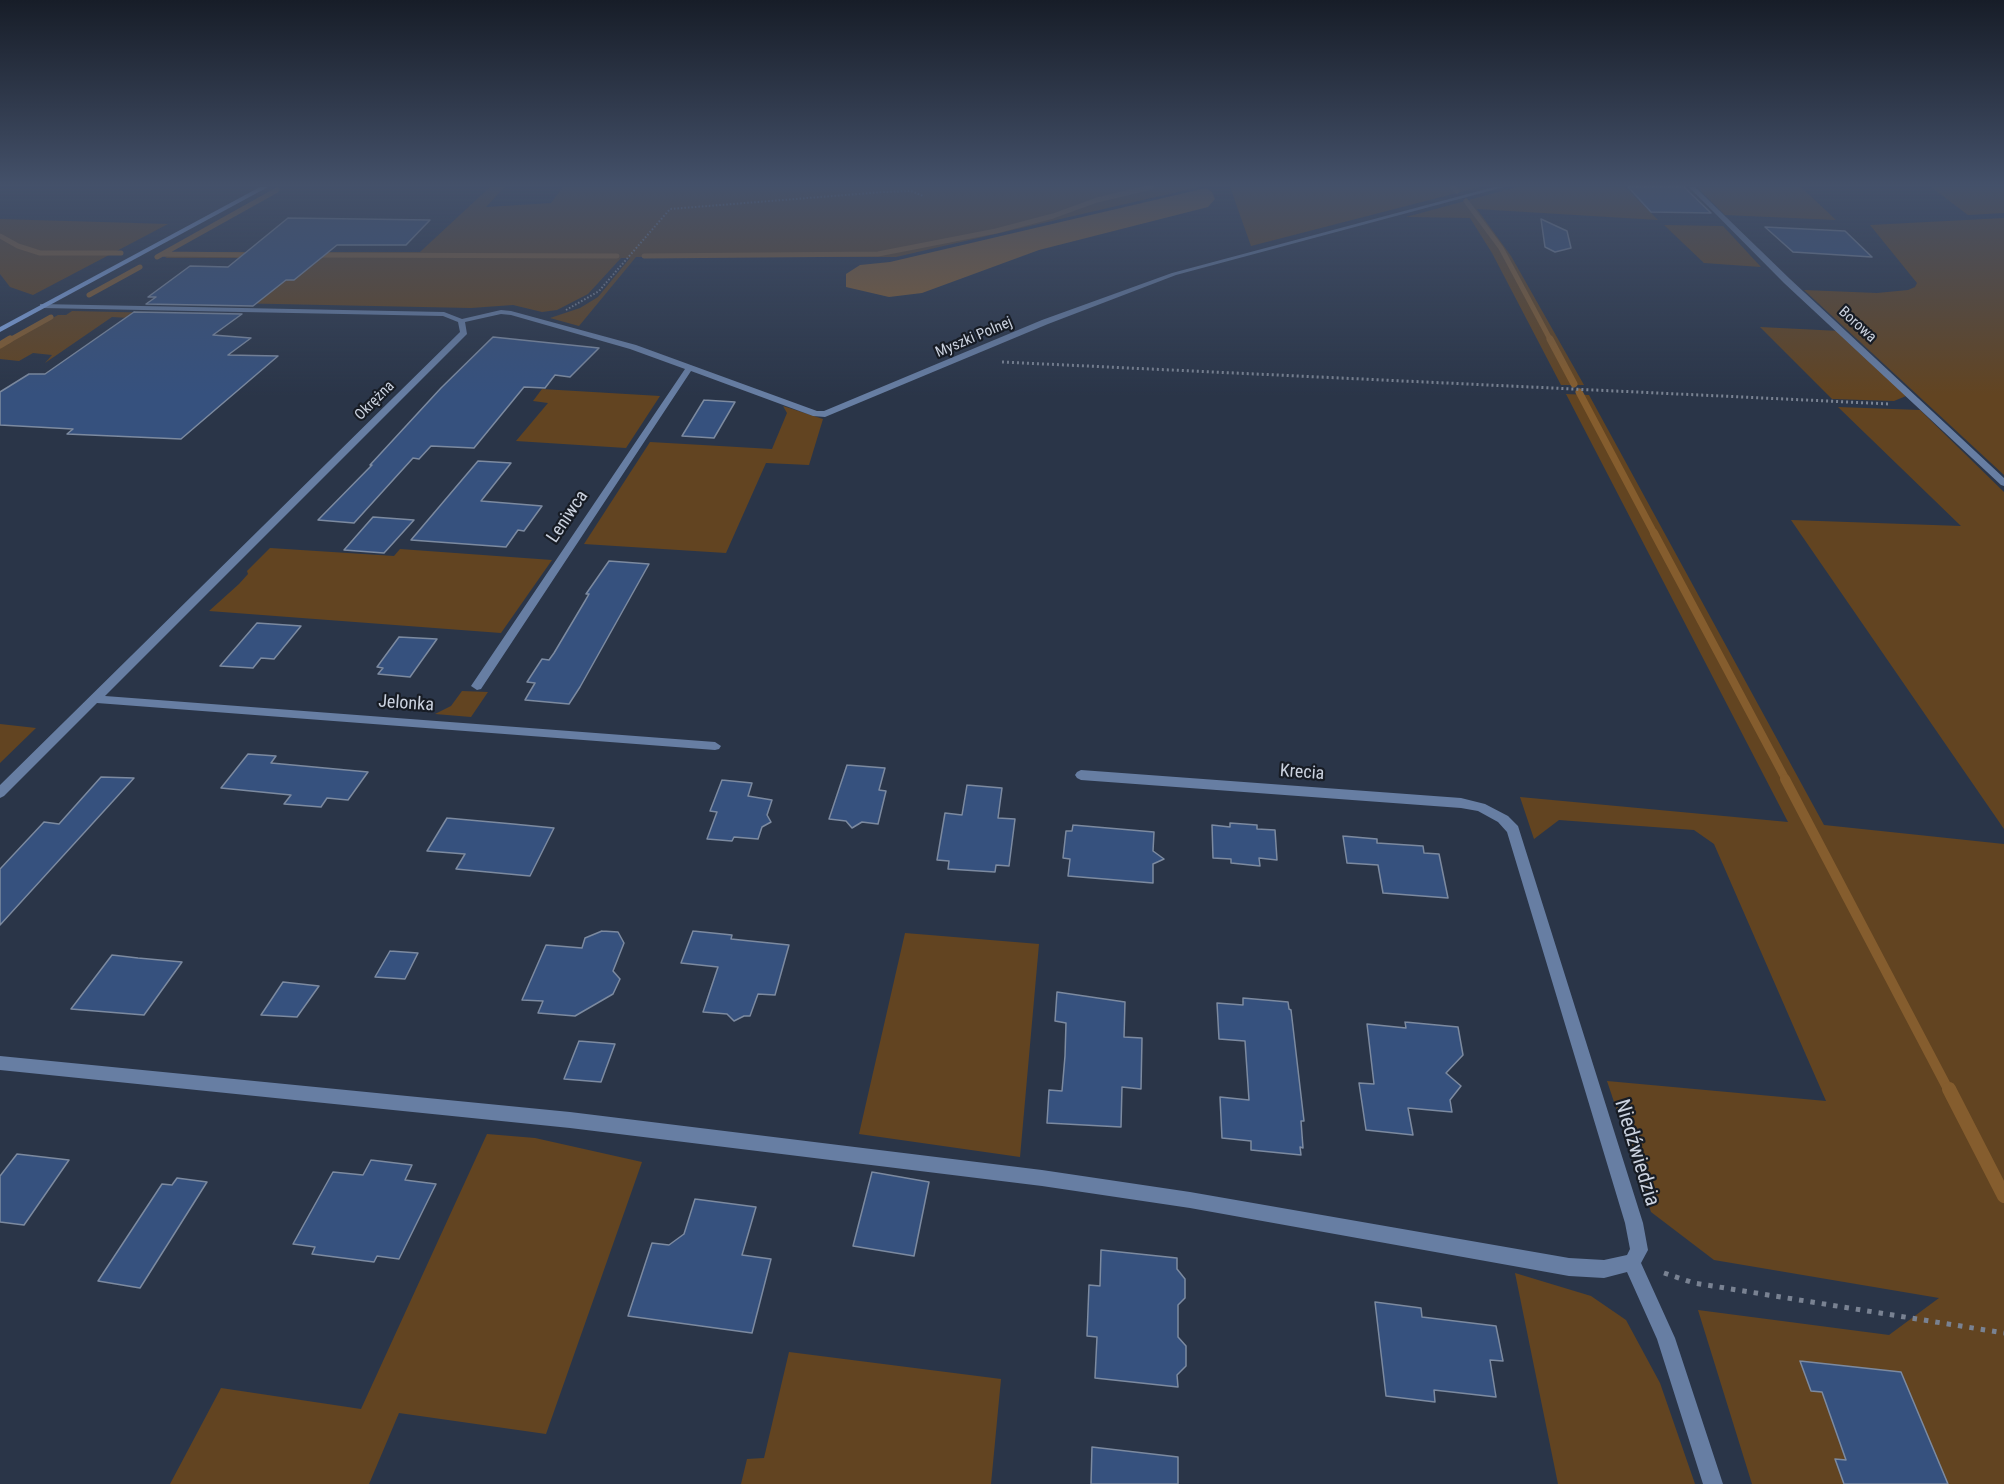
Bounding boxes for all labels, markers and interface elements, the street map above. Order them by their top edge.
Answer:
street label: Borowa [1834,303,1880,347]
street label: Myszki Polnej [933,314,1015,362]
street label: Okrężna [352,378,398,424]
street label: Leniwca [543,487,593,547]
street label: Jelonka [377,691,435,717]
street label: Krecia [1279,761,1325,785]
street label: Niedźwiedzia [1608,1097,1664,1209]

